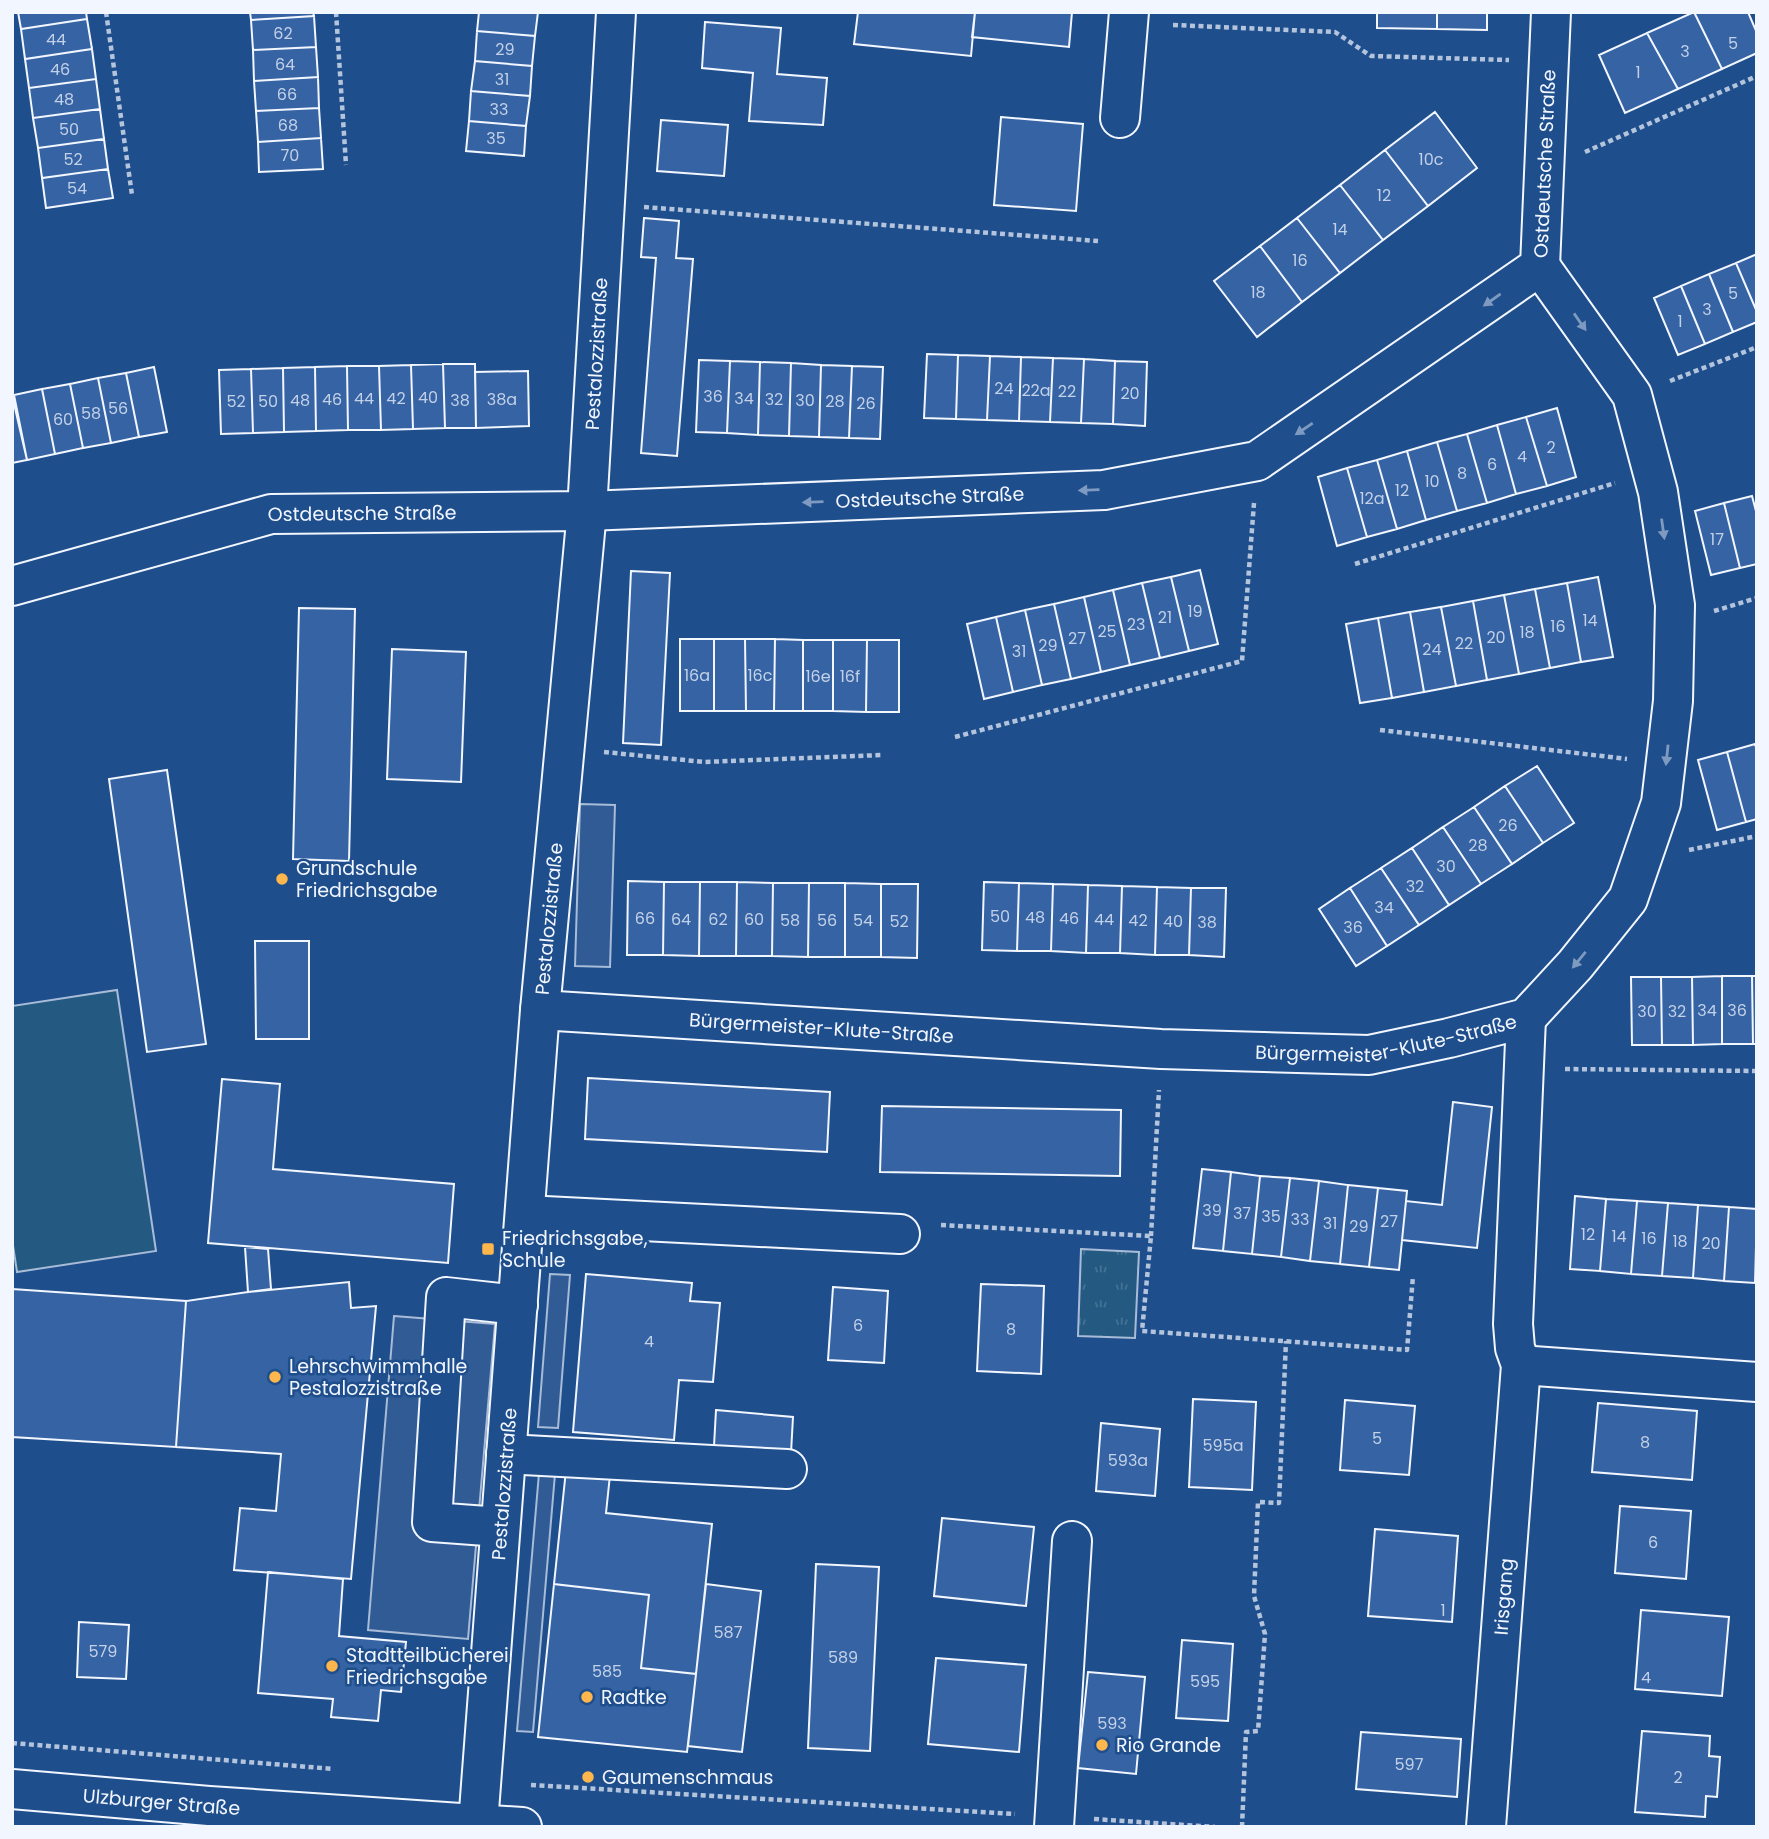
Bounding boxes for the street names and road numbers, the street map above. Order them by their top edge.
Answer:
street label: Ostdeutsche Straße [1527,69,1562,259]
street label: Pestalozzistraße [579,277,615,431]
street label: Ostdeutsche Straße [835,480,1025,515]
street label: Ostdeutsche Straße [268,499,457,528]
street label: Pestalozzistraße [528,841,570,996]
street label: Bürgermeister-Klute-Straße [688,1006,955,1050]
street label: Bürgermeister-Klute-Straße [1255,1008,1520,1069]
street label: Pestalozzistraße [485,1407,524,1561]
street label: Irisgang [1488,1557,1520,1636]
street label: Ulzburger Straße [82,1782,241,1822]

